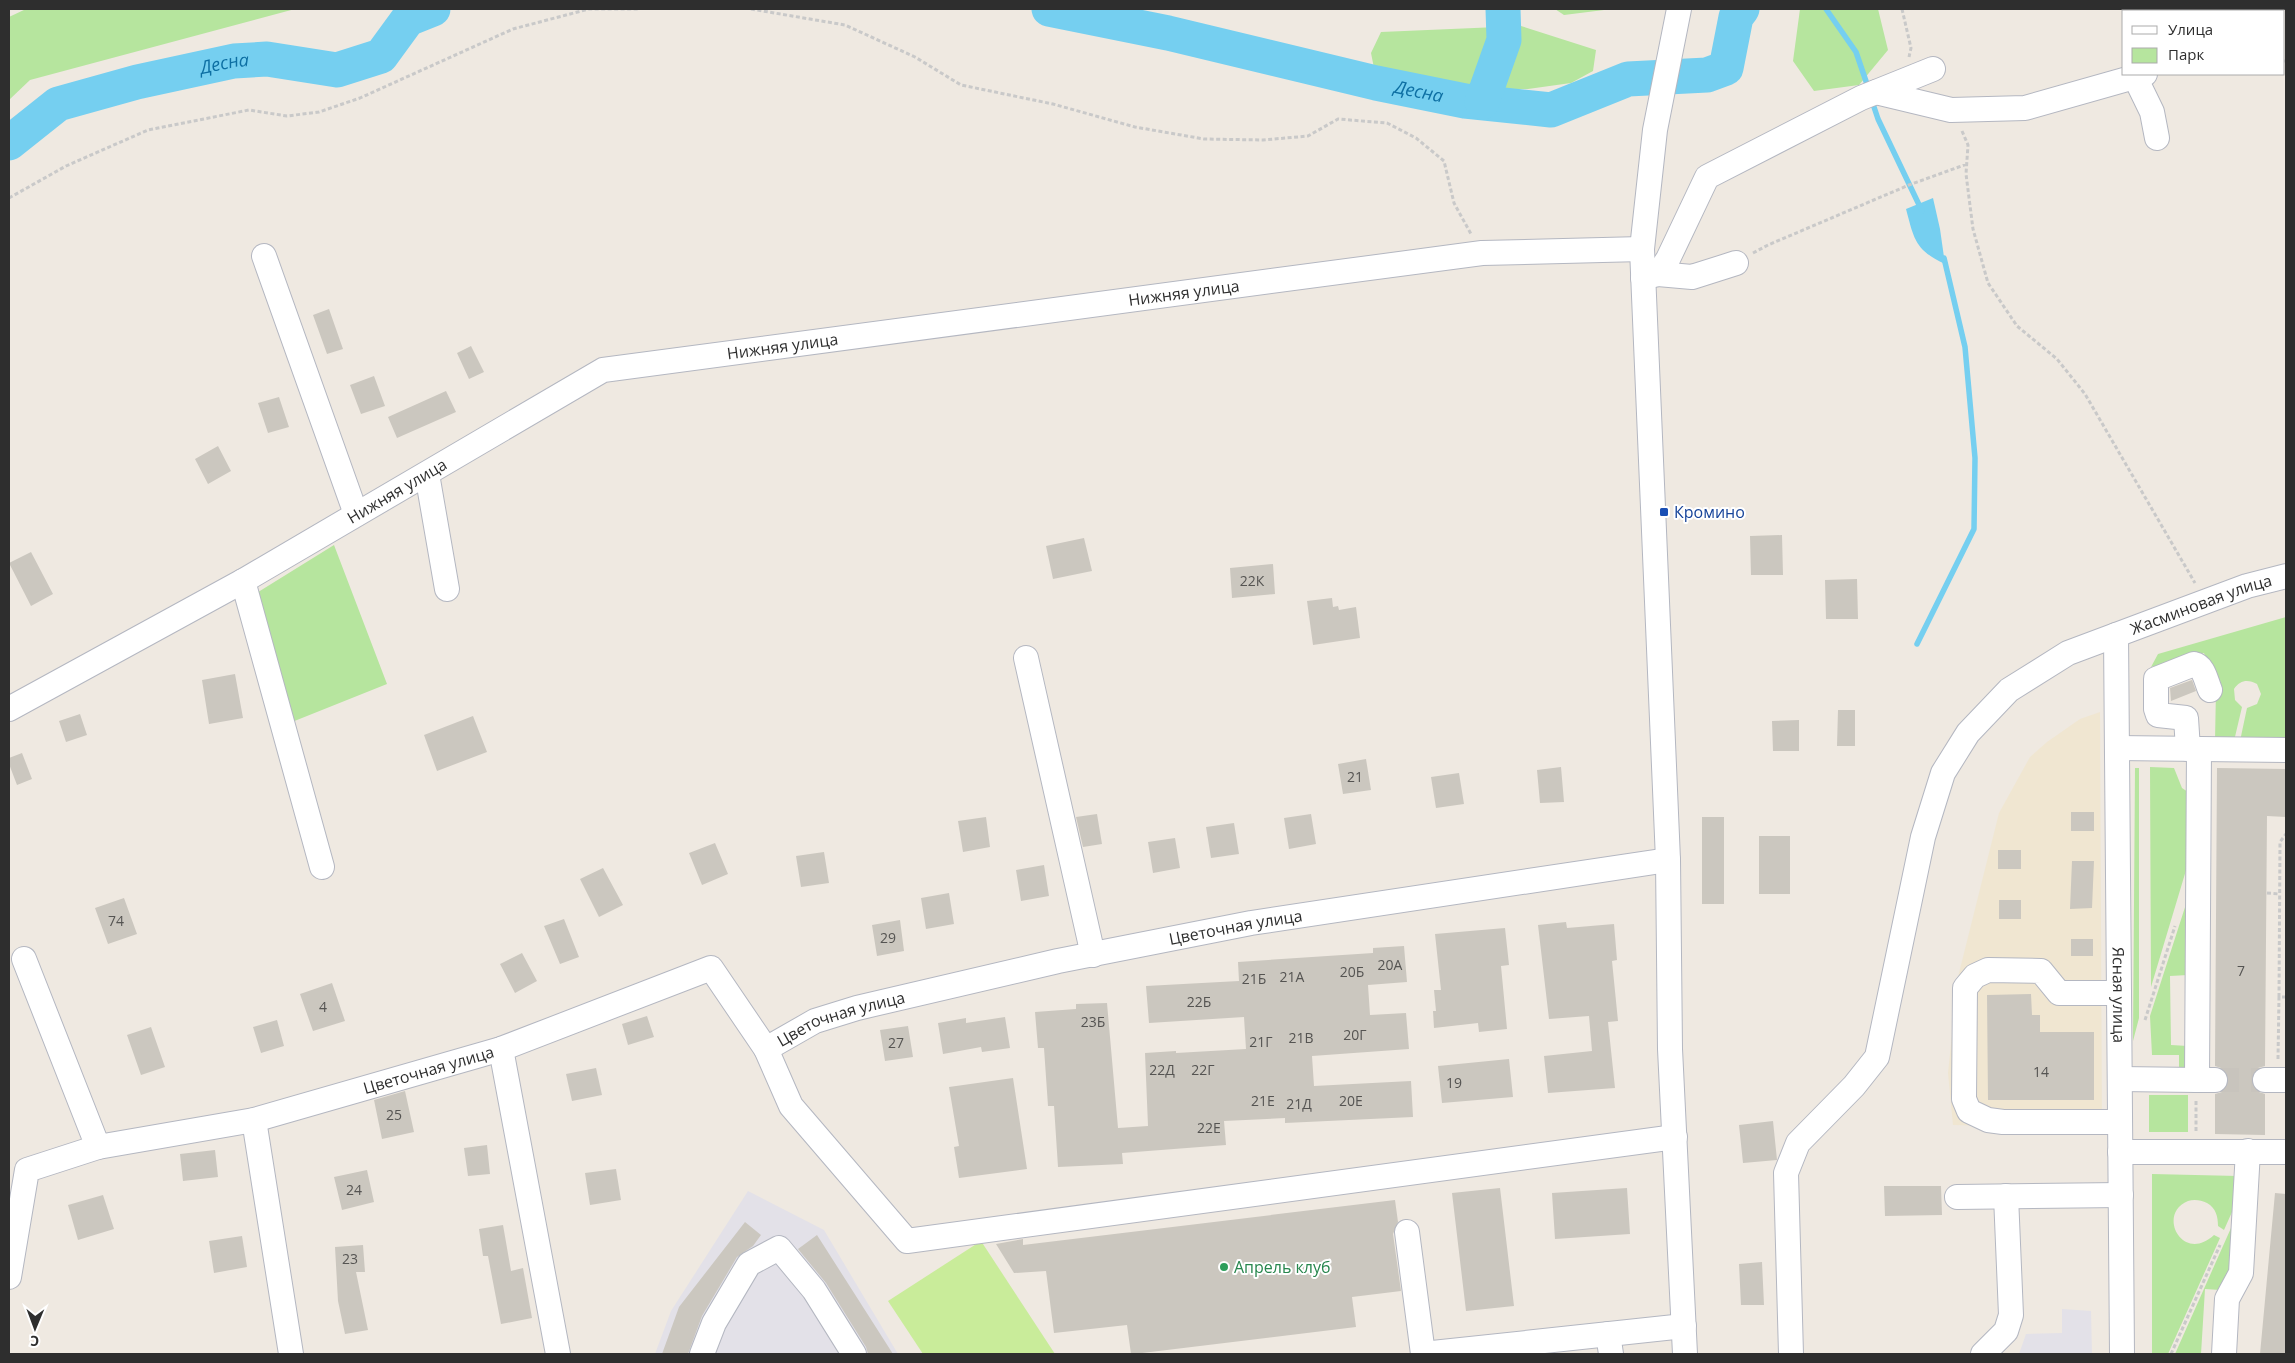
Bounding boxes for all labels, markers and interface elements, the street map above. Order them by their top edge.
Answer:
legend [2122,10,2285,75]
text: Улица [2168,19,2213,39]
text: Парк [2168,44,2204,64]
water label: Десна [196,47,249,79]
water label: Десна [1390,74,1446,107]
street label: Нижняя улица [1127,274,1241,311]
street label: Нижняя улица [725,328,839,364]
street label: Нижняя улица [343,453,451,529]
place label: Кромино [1674,501,1745,523]
marker: Кромино [1658,506,1670,518]
street label: Жасминовая улица [2127,569,2274,640]
house number: 22К [1240,571,1265,590]
house number: 21 [1347,767,1363,786]
street label: Цветочная улица [1167,904,1304,950]
house number: 74 [108,911,124,930]
house number: 29 [880,928,896,947]
street label: Ясная улица [2108,947,2130,1043]
house number: 20А [1378,955,1403,974]
house number: 7 [2237,961,2245,980]
house number: 20Б [1340,962,1364,981]
house number: 21А [1280,967,1305,986]
house number: 21Б [1242,969,1266,988]
street label: Цветочная улица [773,986,907,1052]
house number: 22Б [1187,992,1211,1011]
house number: 4 [319,997,327,1016]
house number: 23Б [1081,1012,1105,1031]
house number: 20Г [1343,1025,1367,1044]
house number: 21В [1288,1028,1314,1047]
house number: 21Г [1249,1032,1273,1051]
house number: 27 [888,1033,904,1052]
street label: Цветочная улица [361,1041,497,1099]
house number: 22Д [1149,1060,1175,1079]
house number: 22Г [1191,1060,1215,1079]
house number: 14 [2033,1062,2049,1081]
house number: 19 [1446,1073,1462,1092]
house number: 21Е [1251,1091,1275,1110]
house number: 20Е [1339,1091,1363,1110]
house number: 21Д [1286,1094,1312,1113]
house number: 25 [386,1105,402,1124]
house number: 22Е [1197,1118,1221,1137]
house number: 24 [346,1180,362,1199]
house number: 23 [342,1249,358,1268]
place label: Апрель клуб [1234,1256,1331,1278]
marker: Апрель клуб [1218,1261,1230,1273]
north arrow [10,1303,60,1353]
text: С [30,1332,39,1351]

